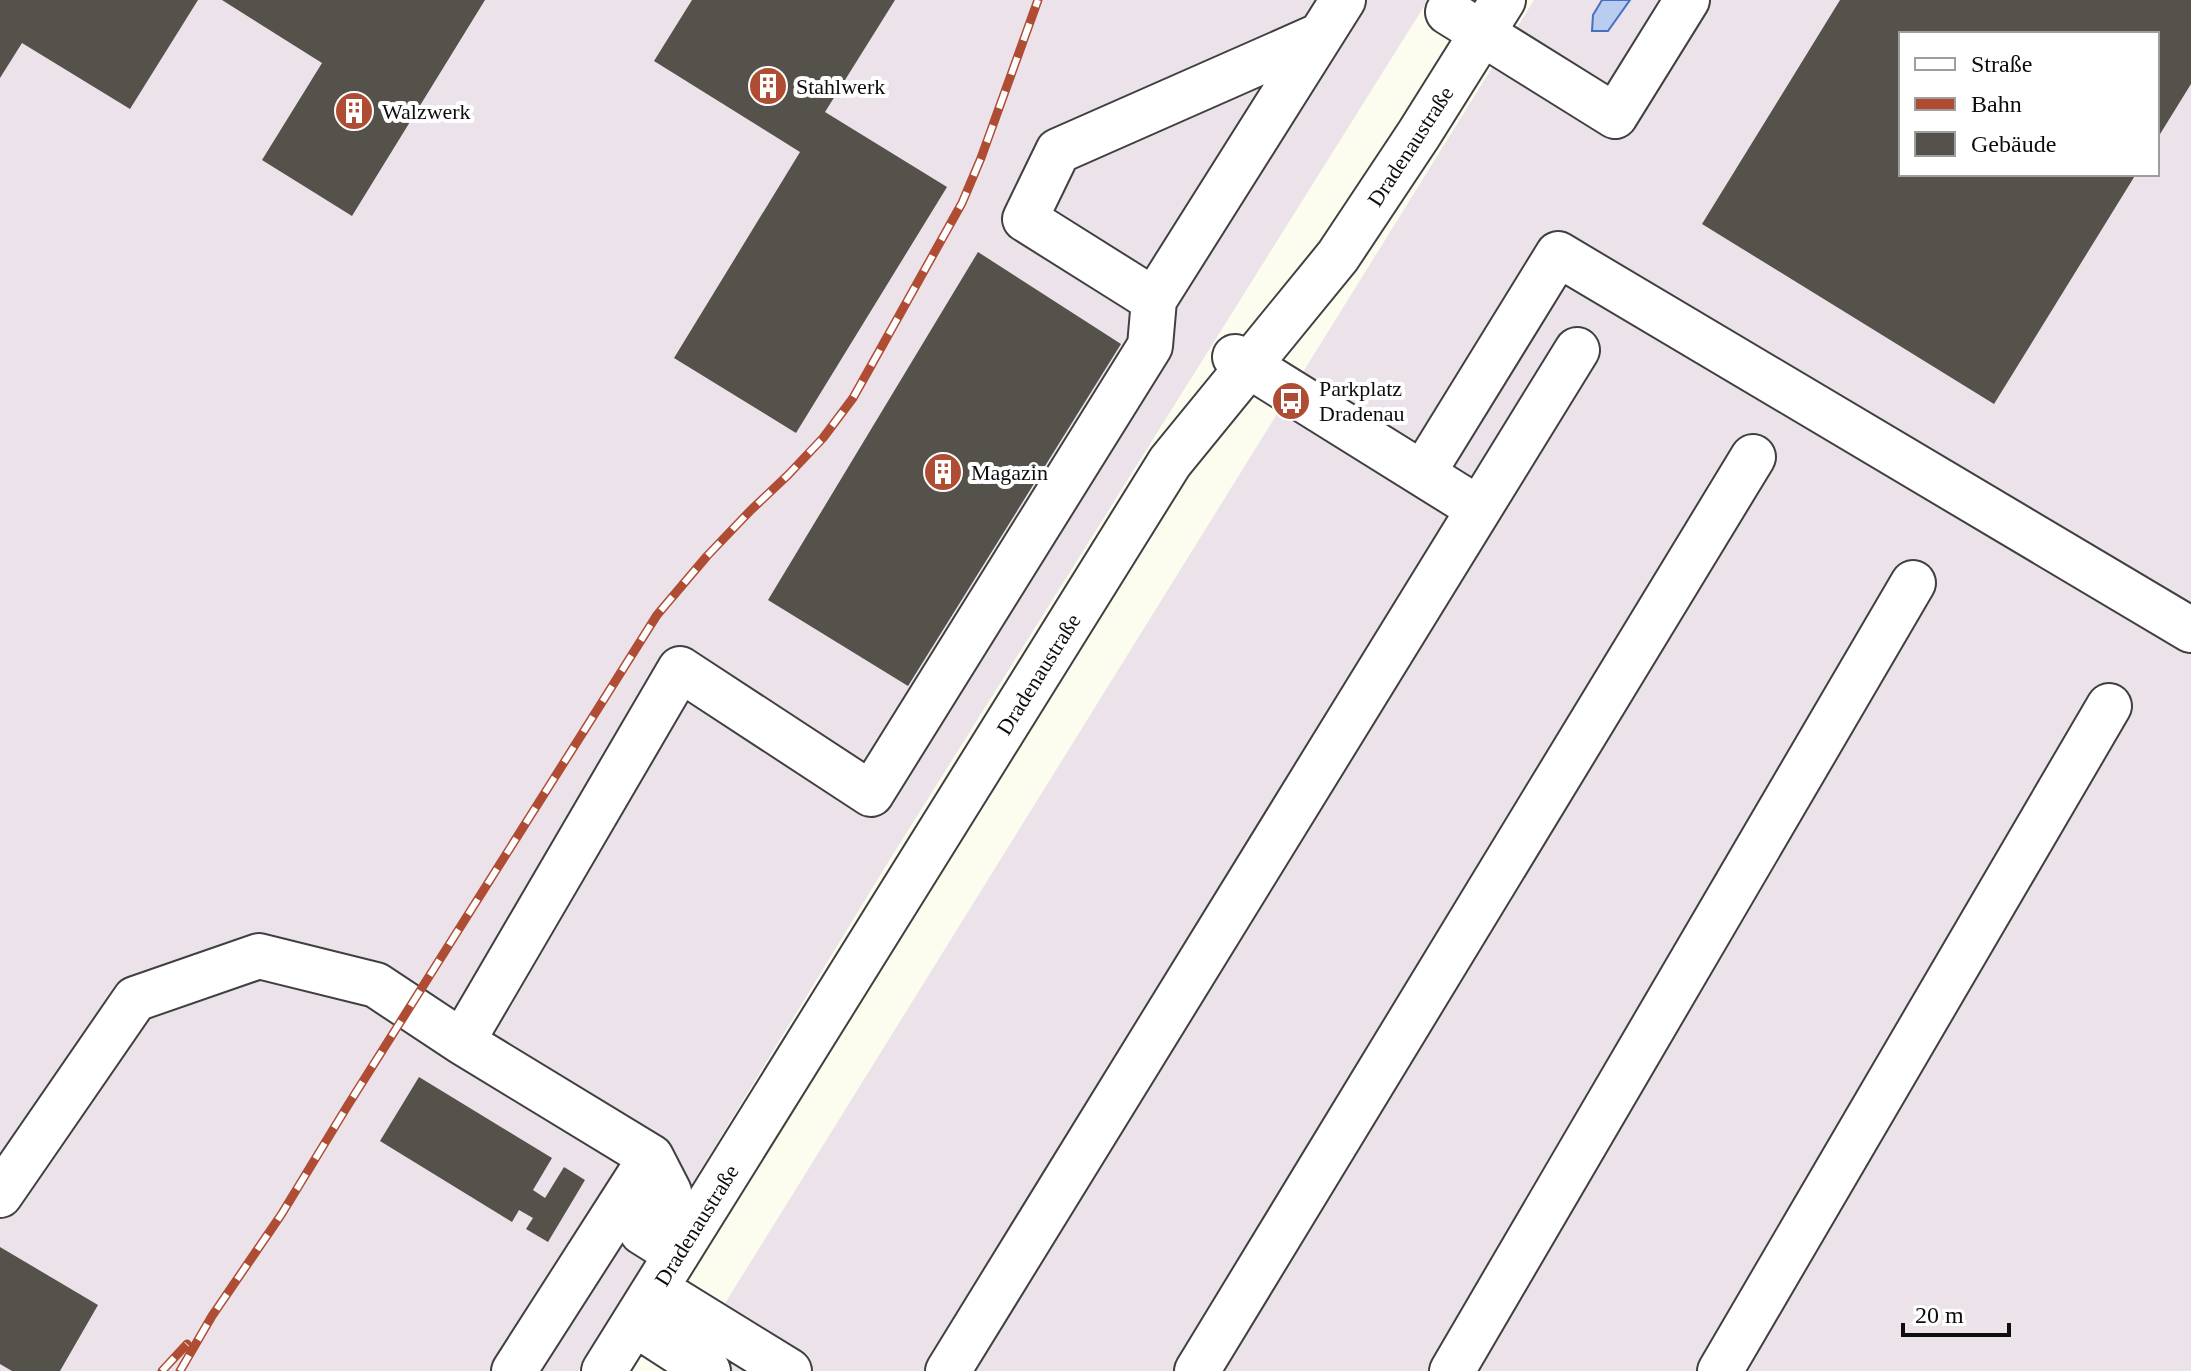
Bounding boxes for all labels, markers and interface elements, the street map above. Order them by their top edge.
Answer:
legend [1899,32,2159,176]
text: Straße [1971,51,2032,77]
building icon: Stahlwerk [747,65,789,107]
place label: Stahlwerk [796,74,885,99]
street label: Dradenaustraße [1362,82,1458,211]
building icon: Walzwerk [333,90,375,132]
text: Bahn [1971,91,2022,117]
place label: Walzwerk [382,99,471,124]
text: Gebäude [1971,131,2056,157]
place label: Parkplatz Dradenau [1319,376,1405,426]
bus stop icon: Parkplatz Dradenau [1270,380,1312,422]
building icon: Magazin [922,451,964,493]
place label: Magazin [971,460,1048,485]
street label: Dradenaustraße [991,609,1086,739]
street label: Dradenaustraße [649,1160,744,1290]
scale bar [1903,1287,2009,1337]
text: 20 m [1915,1302,1964,1328]

